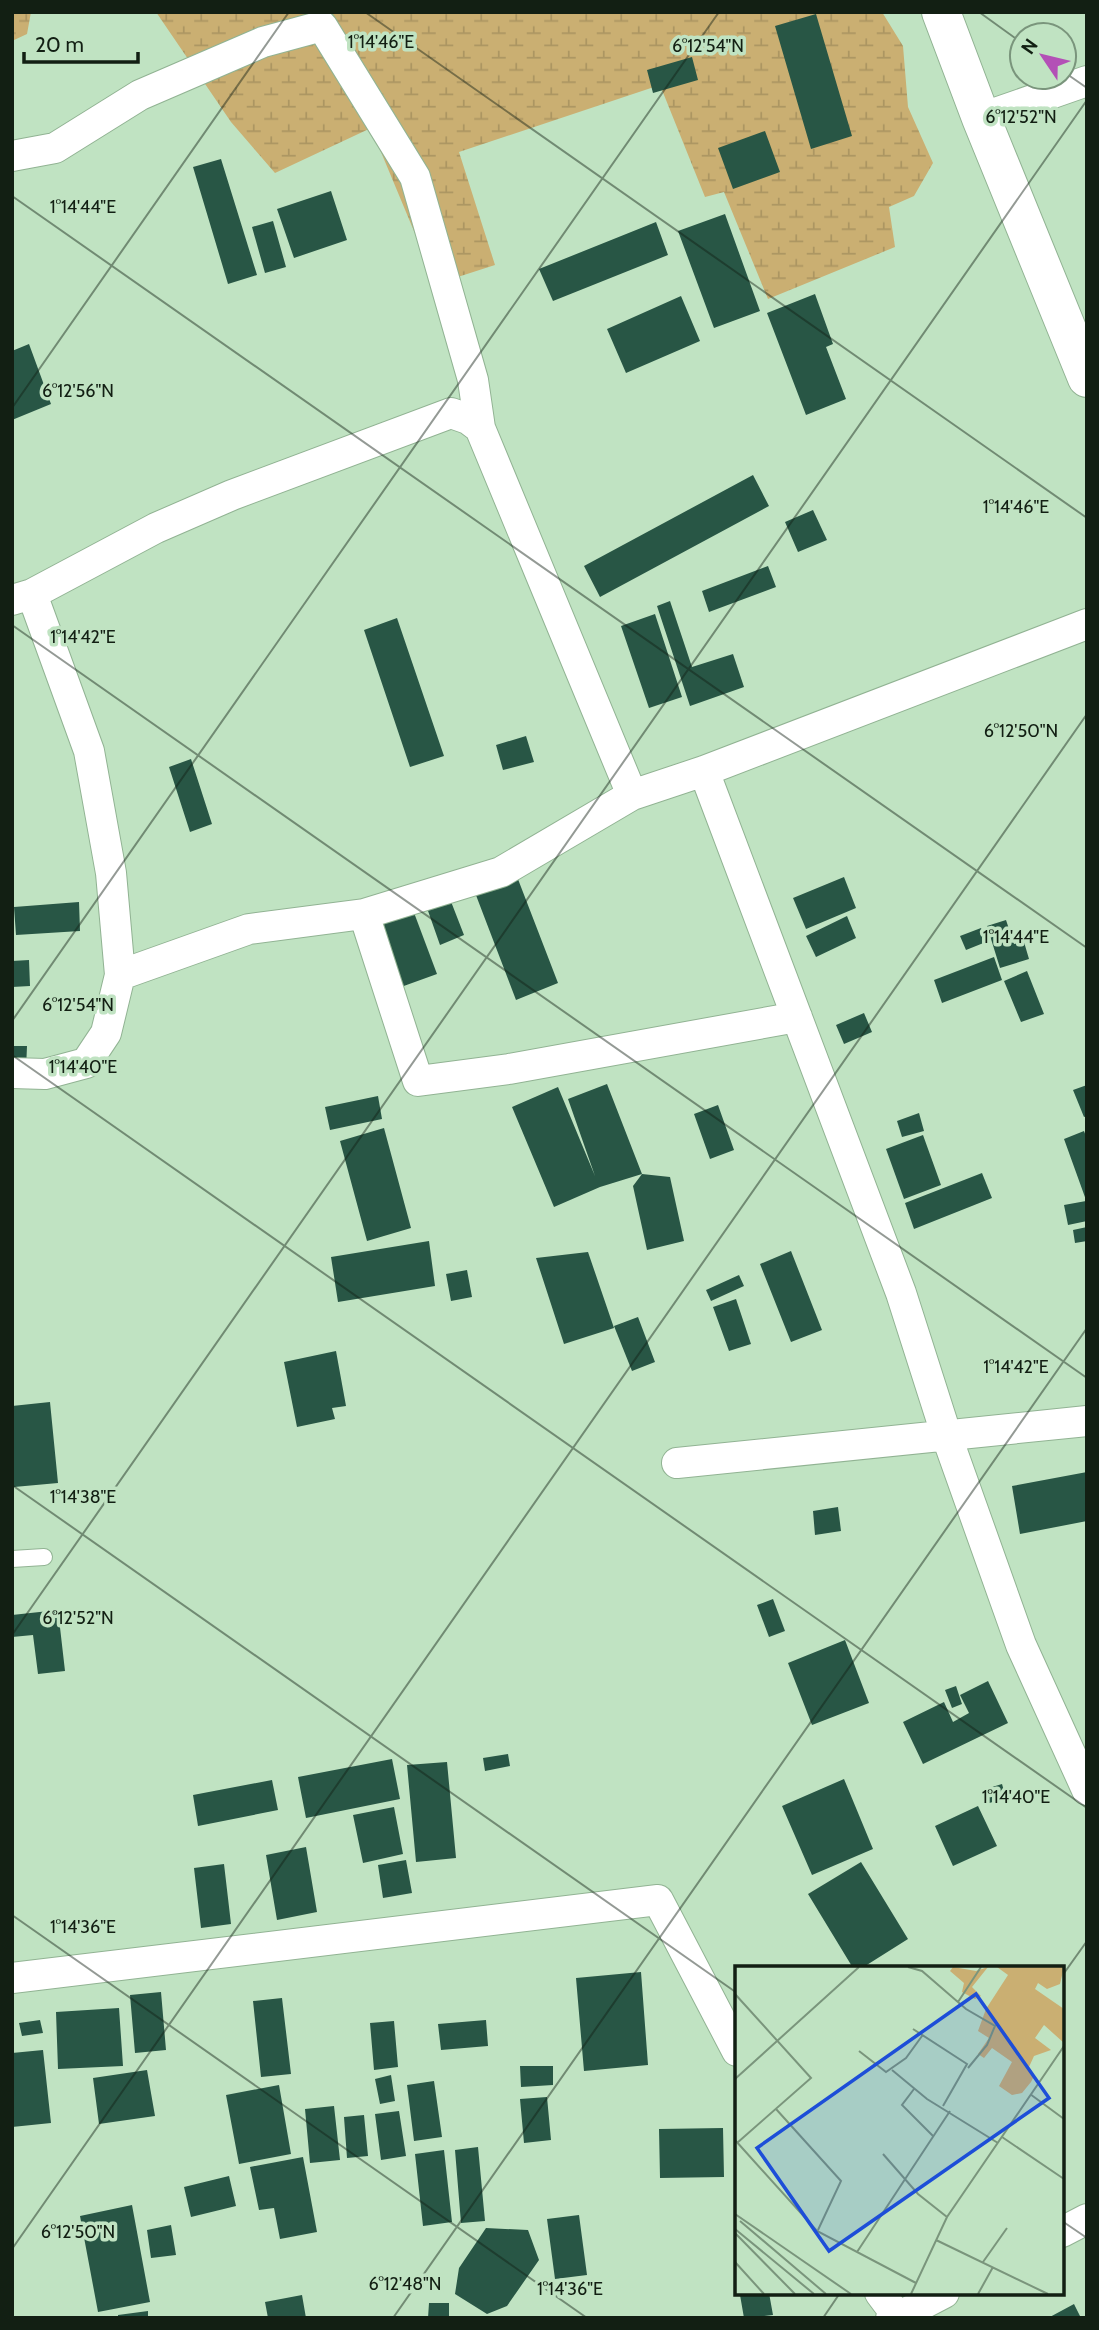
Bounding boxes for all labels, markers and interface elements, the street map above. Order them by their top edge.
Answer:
scale bar [24,21,138,65]
north arrow [1008,21,1078,91]
text: 1°14'46"E [348,31,414,53]
text: 20 m [35,32,84,57]
text: N [1016,34,1043,59]
text: 6°12'54"N [672,35,744,57]
text: 6°12'52"N [985,106,1057,128]
text: 1°14'44"E [50,196,116,218]
text: 6°12'56"N [42,380,114,402]
text: 1°14'46"E [983,496,1049,518]
text: 1°14'42"E [50,626,116,648]
text: 6°12'50"N [984,720,1058,742]
text: 1°14'44"E [983,926,1049,948]
text: 6°12'54"N [42,994,114,1016]
text: 1°14'40"E [49,1056,117,1078]
text: 1°14'42"E [983,1356,1049,1378]
text: 1°14'38"E [50,1486,116,1508]
text: 6°12'52"N [42,1607,114,1629]
text: 1°14'40"E [982,1786,1050,1808]
text: 1°14'36"E [50,1916,116,1938]
inset map [735,1966,1064,2295]
text: 6°12'50"N [41,2221,115,2243]
text: 6°12'48"N [368,2273,442,2295]
text: 1°14'36"E [537,2278,603,2300]

